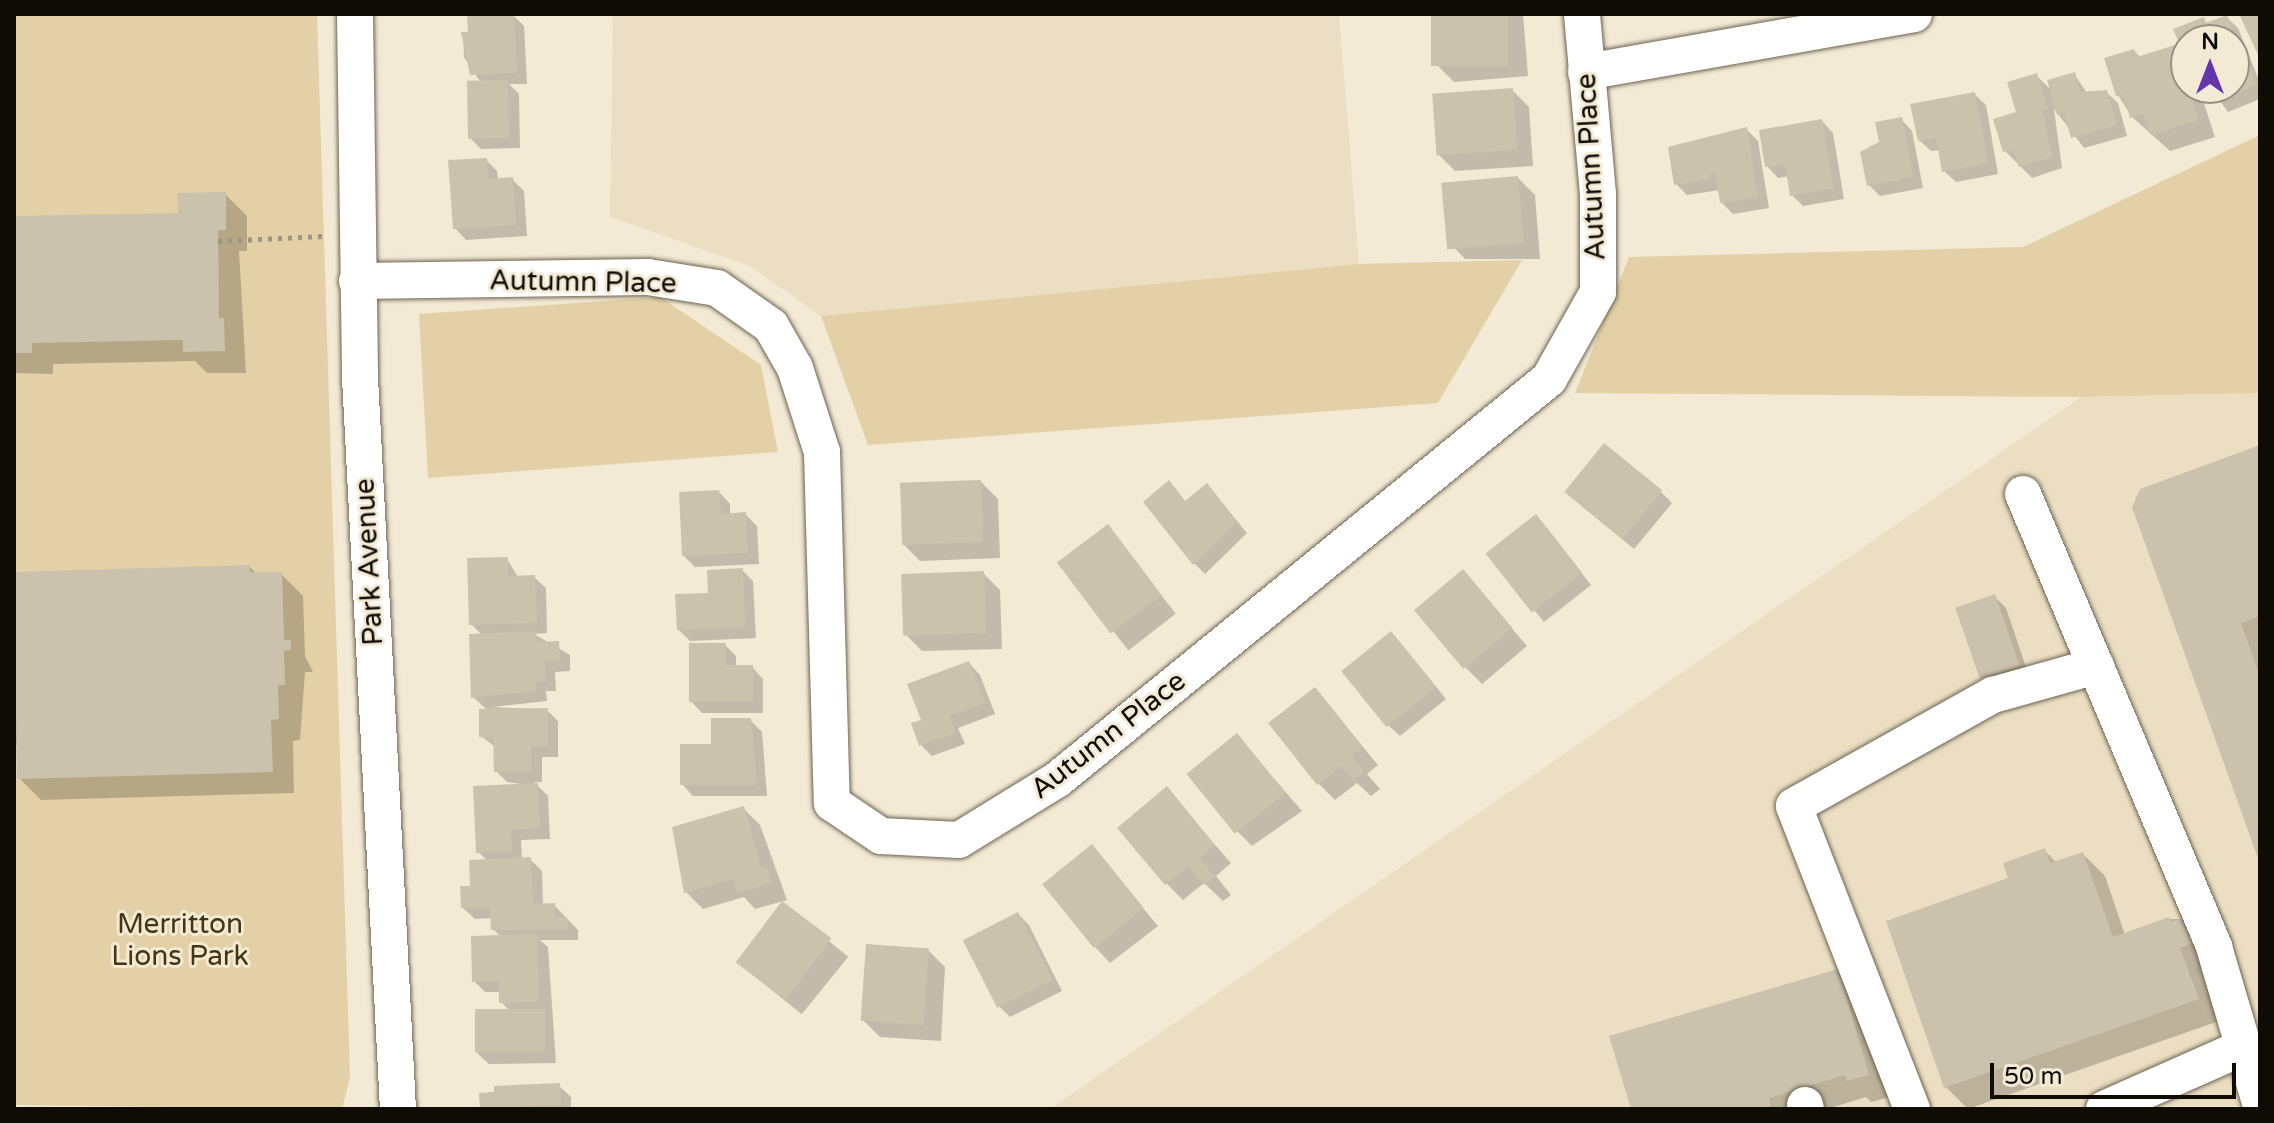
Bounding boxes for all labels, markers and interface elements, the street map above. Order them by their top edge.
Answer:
north arrow [2170,24,2250,104]
text: N [2201,29,2219,55]
street label: Autumn Place [1569,73,1613,261]
street label: Autumn Place [489,264,677,300]
street label: Park Avenue [348,478,390,646]
street label: Autumn Place [1024,664,1192,806]
park label: Merritton Lions Park [111,907,249,973]
scale bar [1994,1047,2240,1097]
text: 50 m [2004,1062,2062,1091]

